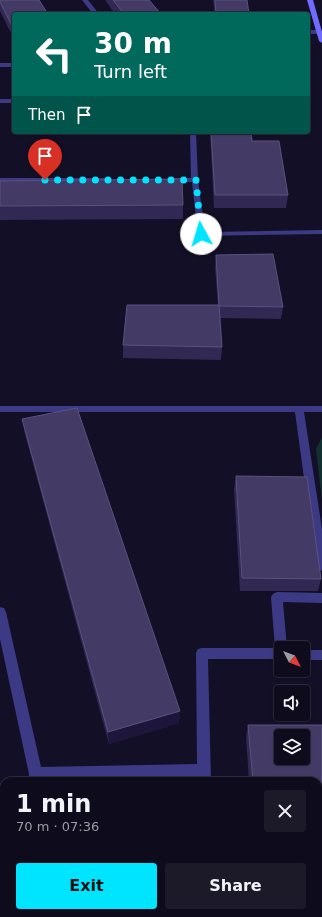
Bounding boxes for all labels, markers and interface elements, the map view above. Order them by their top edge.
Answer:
text: 30 m [94,27,172,60]
icon: left [28,28,80,80]
text: Turn left [94,61,167,82]
icon: arrive [73,104,95,126]
text: Then [28,106,65,124]
pin [28,139,62,180]
icon: arrive [34,145,56,167]
position arrow [180,213,222,255]
north arrow [274,641,310,677]
map controls [274,641,310,765]
button: sound [274,685,310,721]
button: layers [274,729,310,765]
text: 1 min [16,790,91,818]
button: close [264,790,306,832]
text: 70 m · 07:36 [16,819,99,834]
button: Exit [16,863,157,909]
button: Share [165,863,306,909]

